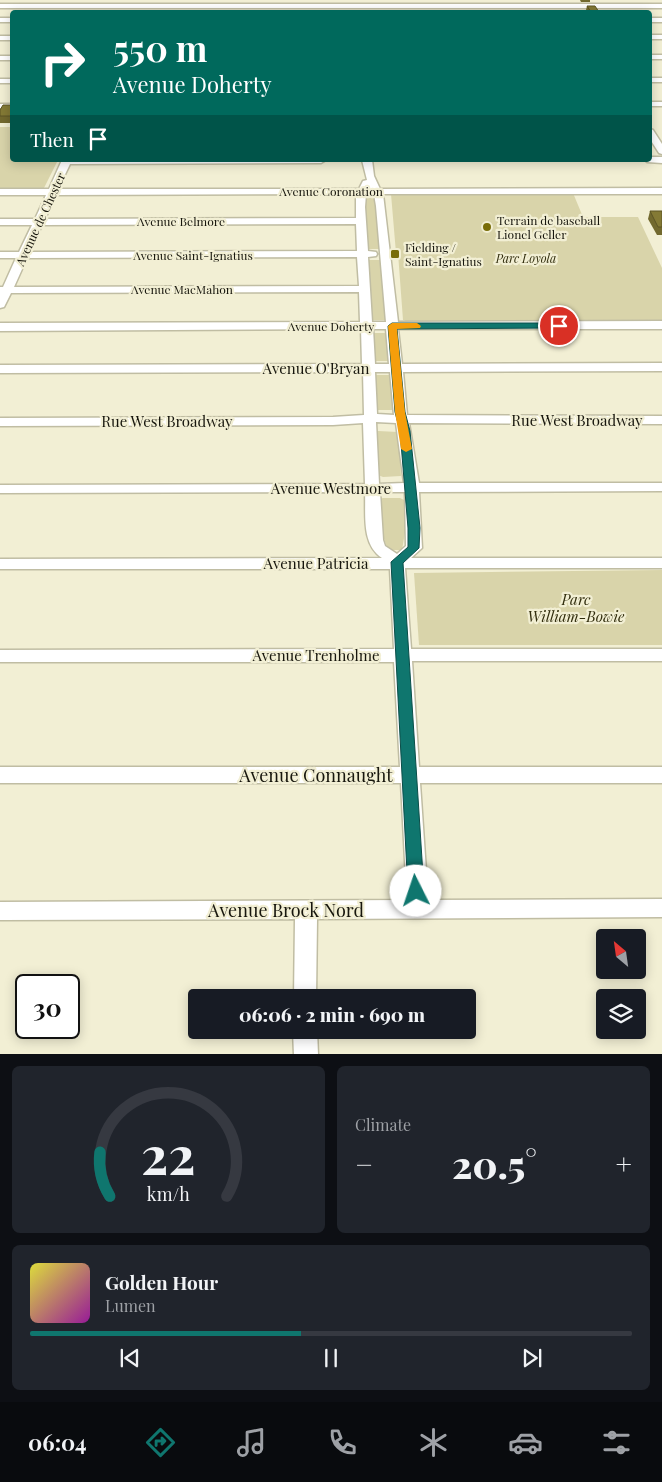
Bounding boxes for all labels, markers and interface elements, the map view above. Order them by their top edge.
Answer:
text: 550 m [113,24,208,71]
icon: right [30,30,95,95]
text: Avenue Doherty [113,69,272,99]
icon: arrive [84,125,112,153]
text: Then [30,126,74,152]
street label: Avenue de Chester [11,169,69,269]
street label: Avenue Coronation [278,183,383,199]
place label: Terrain de baseball Lionel Geller [497,212,601,242]
street label: Avenue Belmore [136,213,225,229]
marker: Terrain de baseball Lionel Geller [481,221,493,233]
place label: Fielding / Saint-Ignatius [405,239,482,269]
street label: Avenue Saint-Ignatius [132,247,253,263]
marker: Fielding / Saint-Ignatius [389,248,401,260]
park label: Parc Loyola [495,250,556,266]
street label: Avenue MacMahon [130,281,233,297]
pin [538,305,580,347]
icon: arrive [545,312,573,340]
street label: Avenue Doherty [287,318,374,334]
street label: Avenue O'Bryan [261,358,370,378]
street label: Rue West Broadway [511,410,643,430]
street label: Rue West Broadway [101,411,233,431]
street label: Avenue Westmore [270,478,391,498]
street label: Avenue Patricia [263,553,369,573]
park label: Parc William-Bowie [528,589,625,626]
street label: Avenue Trenholme [251,645,380,665]
street label: Avenue Connaught [238,763,393,787]
position arrow [389,864,441,916]
street label: Avenue Brock Nord [207,898,364,922]
north arrow [596,929,646,979]
map controls [596,929,646,1039]
speed limit sign: 30 [15,974,80,1039]
button: layers [596,989,646,1039]
text: 06:06 · 2 min · 690 m [239,1001,425,1027]
text: Climate [355,1114,411,1135]
text: 22 [141,1119,196,1188]
text: 20.5° [452,1138,537,1189]
text: − [355,1145,373,1182]
text: + [616,1145,632,1182]
text: km/h [147,1182,190,1205]
text: Golden Hour [105,1269,218,1295]
text: Lumen [105,1295,156,1316]
icon: previous [116,1344,144,1372]
icon: pause [317,1344,345,1372]
icon: next [518,1344,546,1372]
icon: directions [143,1425,178,1460]
icon: music [234,1425,269,1460]
icon: phone [325,1425,360,1460]
icon: climate [416,1425,451,1460]
icon: car [508,1425,543,1460]
icon: filters [599,1425,634,1460]
text: 06:04 [28,1427,87,1457]

